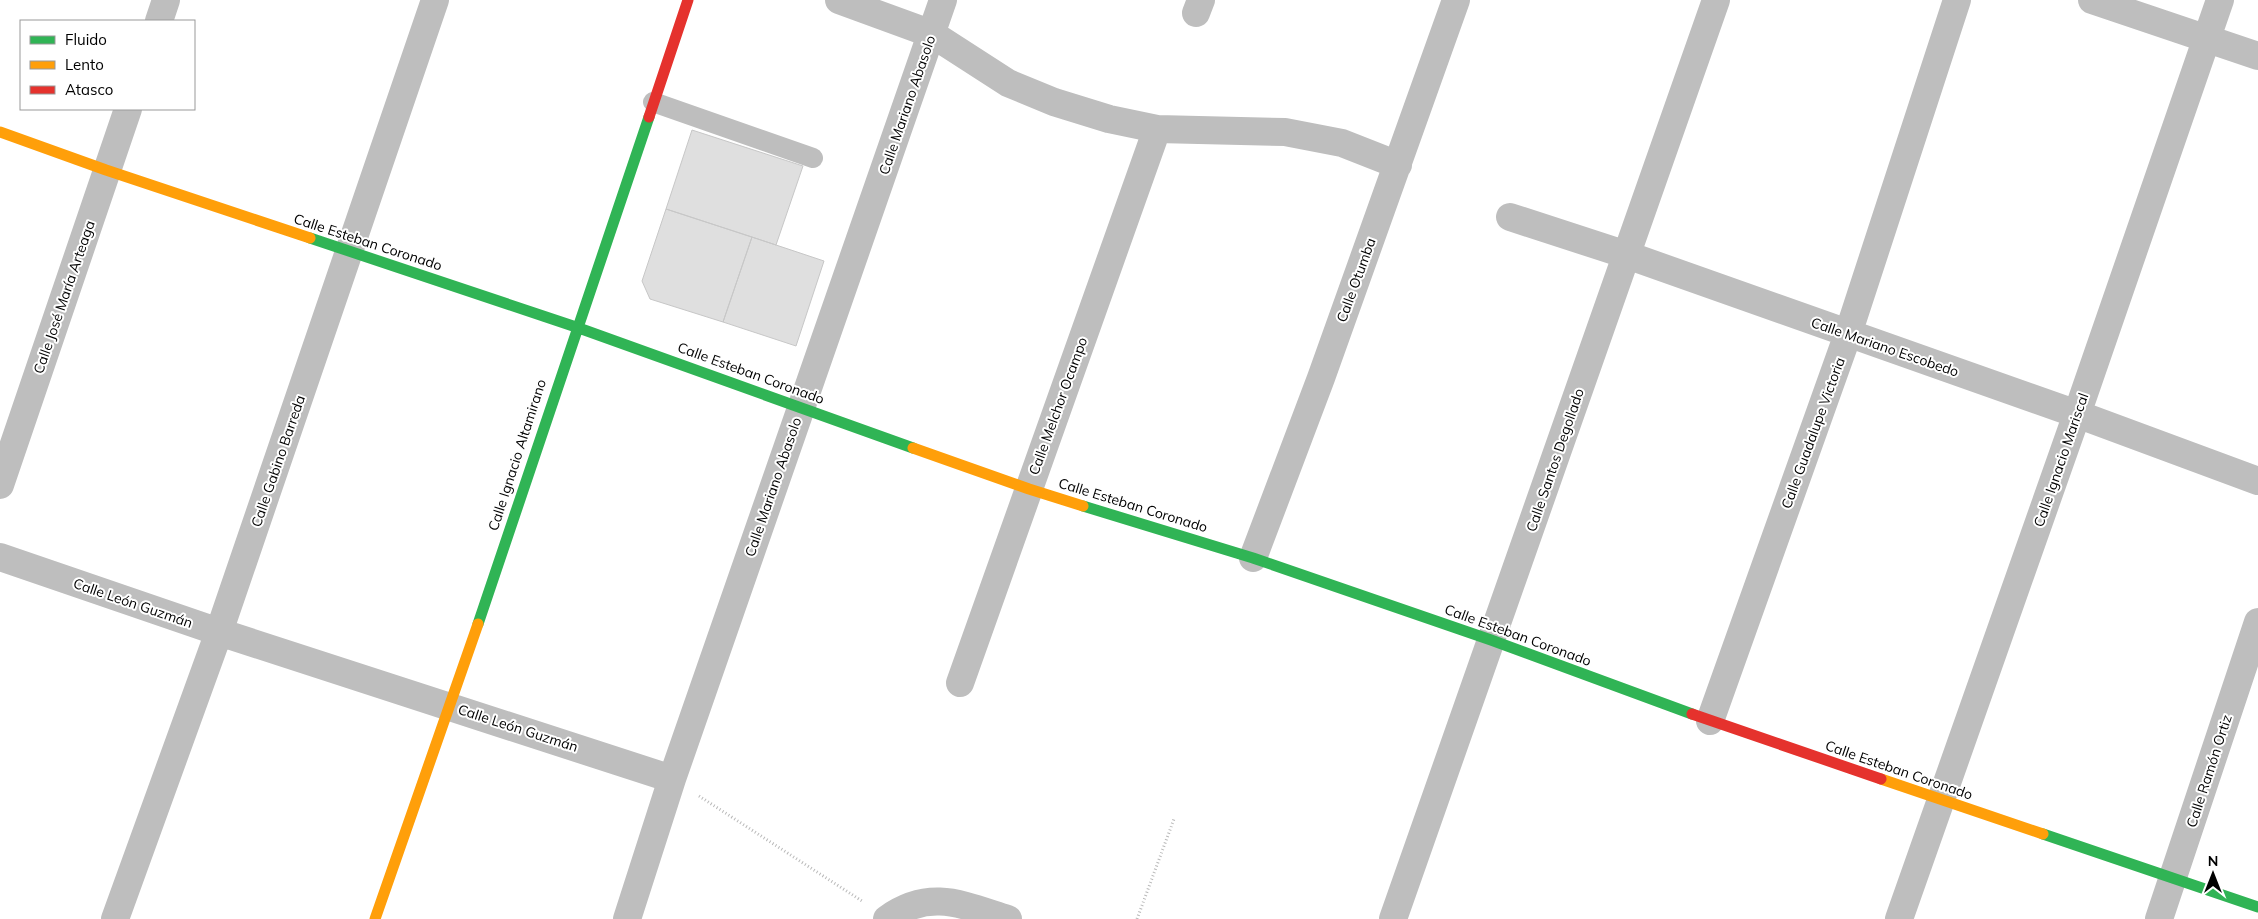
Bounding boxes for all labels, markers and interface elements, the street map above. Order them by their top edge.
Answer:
legend [20,20,195,110]
text: Fluido [65,30,107,49]
street label: Calle Mariano Abasolo [875,33,939,177]
text: Lento [65,55,104,74]
text: Atasco [65,80,113,99]
street label: Calle Esteban Coronado [292,210,444,274]
street label: Calle José María Arteaga [29,218,99,376]
street label: Calle Otumba [1332,235,1380,325]
street label: Calle Mariano Escobedo [1809,313,1961,381]
street label: Calle Melchor Ocampo [1025,335,1091,477]
street label: Calle Esteban Coronado [675,338,827,408]
street label: Calle Guadalupe Victoria [1777,355,1849,511]
street label: Calle Ignacio Altamirano [484,377,550,533]
street label: Calle Santos Degollado [1522,386,1588,534]
street label: Calle Ignacio Mariscal [2030,391,2092,529]
street label: Calle Gabino Barreda [247,393,309,529]
street label: Calle Mariano Abasolo [741,415,805,559]
street label: Calle Esteban Coronado [1056,474,1210,536]
street label: Calle León Guzmán [71,574,195,632]
street label: Calle Esteban Coronado [1442,600,1594,670]
street label: Calle León Guzmán [456,700,580,756]
street label: Calle Ramón Ortiz [2182,712,2236,830]
street label: Calle Esteban Coronado [1823,736,1975,804]
north arrow [2188,849,2238,899]
text: N [2208,852,2218,870]

